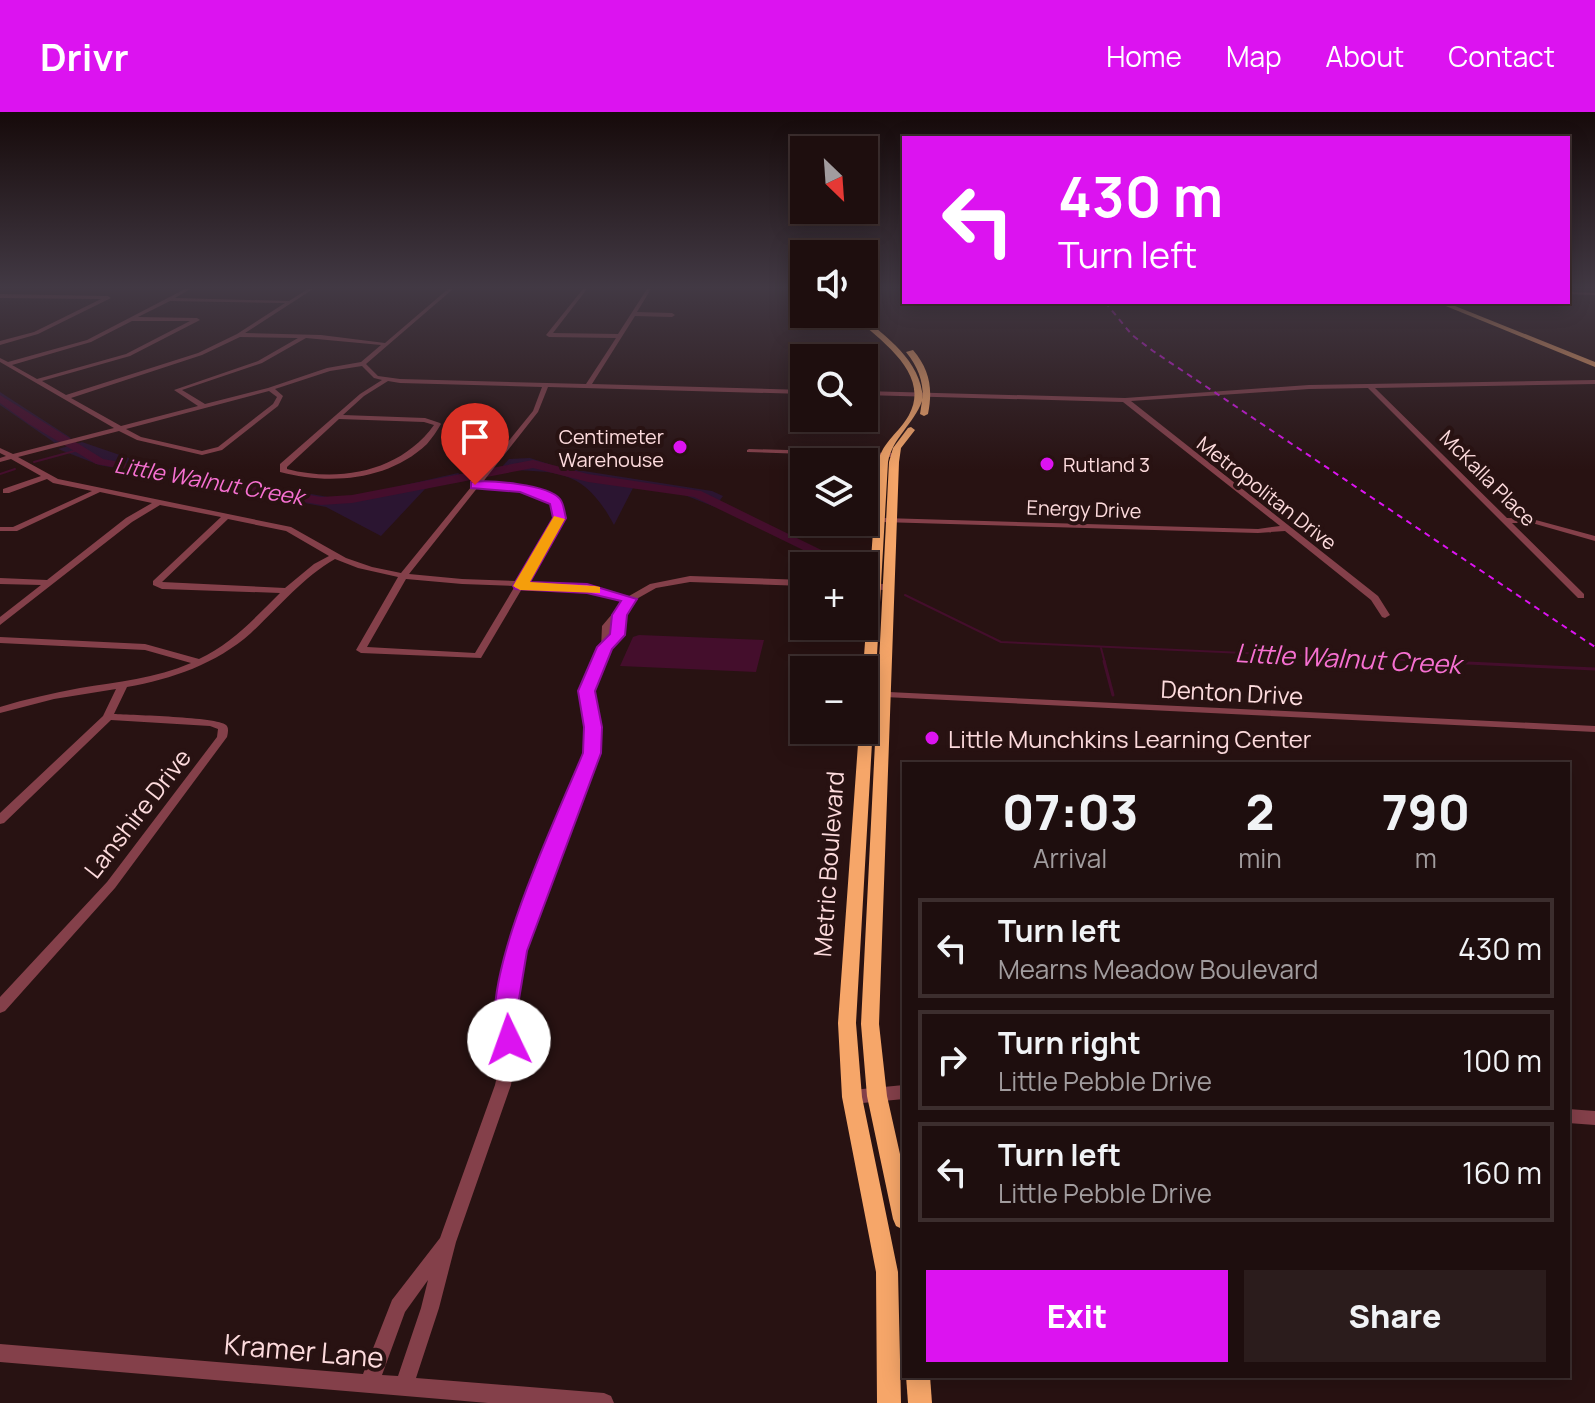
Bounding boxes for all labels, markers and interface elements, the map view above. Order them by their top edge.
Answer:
text: Drivr [40,30,129,82]
text: Home [1106,37,1182,75]
text: Map [1226,37,1282,75]
text: About [1326,37,1404,75]
text: Contact [1448,37,1555,75]
north arrow [790,136,878,224]
map controls [790,136,878,744]
text: 430 m [1058,157,1223,234]
icon: left [926,168,1030,272]
text: Turn left [1058,230,1197,279]
button: sound [790,240,878,328]
button: search [790,344,878,432]
pin [441,403,509,485]
icon: arrive [453,415,497,459]
place label: Centimeter Warehouse [559,423,664,473]
street label: McKalla Place [1434,424,1542,532]
street label: Metropolitan Drive [1192,430,1342,556]
marker: Centimeter Warehouse [671,438,689,456]
button: layers [790,448,878,536]
water label: Little Walnut Creek [112,450,309,513]
place label: Rutland 3 [1063,451,1150,478]
marker: Rutland 3 [1038,455,1056,473]
street label: Energy Drive [1026,494,1142,524]
button: + [790,552,878,640]
water label: Little Walnut Creek [1234,634,1466,682]
button: − [790,656,878,744]
street label: Denton Drive [1160,672,1304,712]
place label: Little Munchkins Learning Center [948,722,1312,755]
marker: Little Munchkins Learning Center [923,729,941,747]
street label: Lanshire Drive [76,742,198,884]
street label: Metric Boulevard [805,770,851,958]
text: 07:03 [1002,779,1138,844]
text: 2 [1245,779,1274,844]
text: 790 [1382,779,1470,844]
text: Arrival [1033,840,1107,876]
text: min [1238,840,1282,876]
text: m [1415,840,1437,876]
text: Turn left [998,910,1121,951]
icon: left [930,926,974,970]
text: 430 m [1458,928,1542,969]
text: Mearns Meadow Boulevard [998,951,1318,987]
position arrow [467,998,551,1082]
text: Turn right [998,1022,1141,1063]
icon: right [930,1038,974,1082]
text: 100 m [1462,1040,1542,1081]
text: Little Pebble Drive [998,1063,1212,1099]
text: Turn left [998,1134,1121,1175]
icon: left [930,1150,974,1194]
text: 160 m [1462,1152,1542,1193]
text: Little Pebble Drive [998,1175,1212,1211]
button: Exit [926,1270,1228,1362]
button: Share [1244,1270,1546,1362]
street label: Kramer Lane [223,1324,385,1376]

